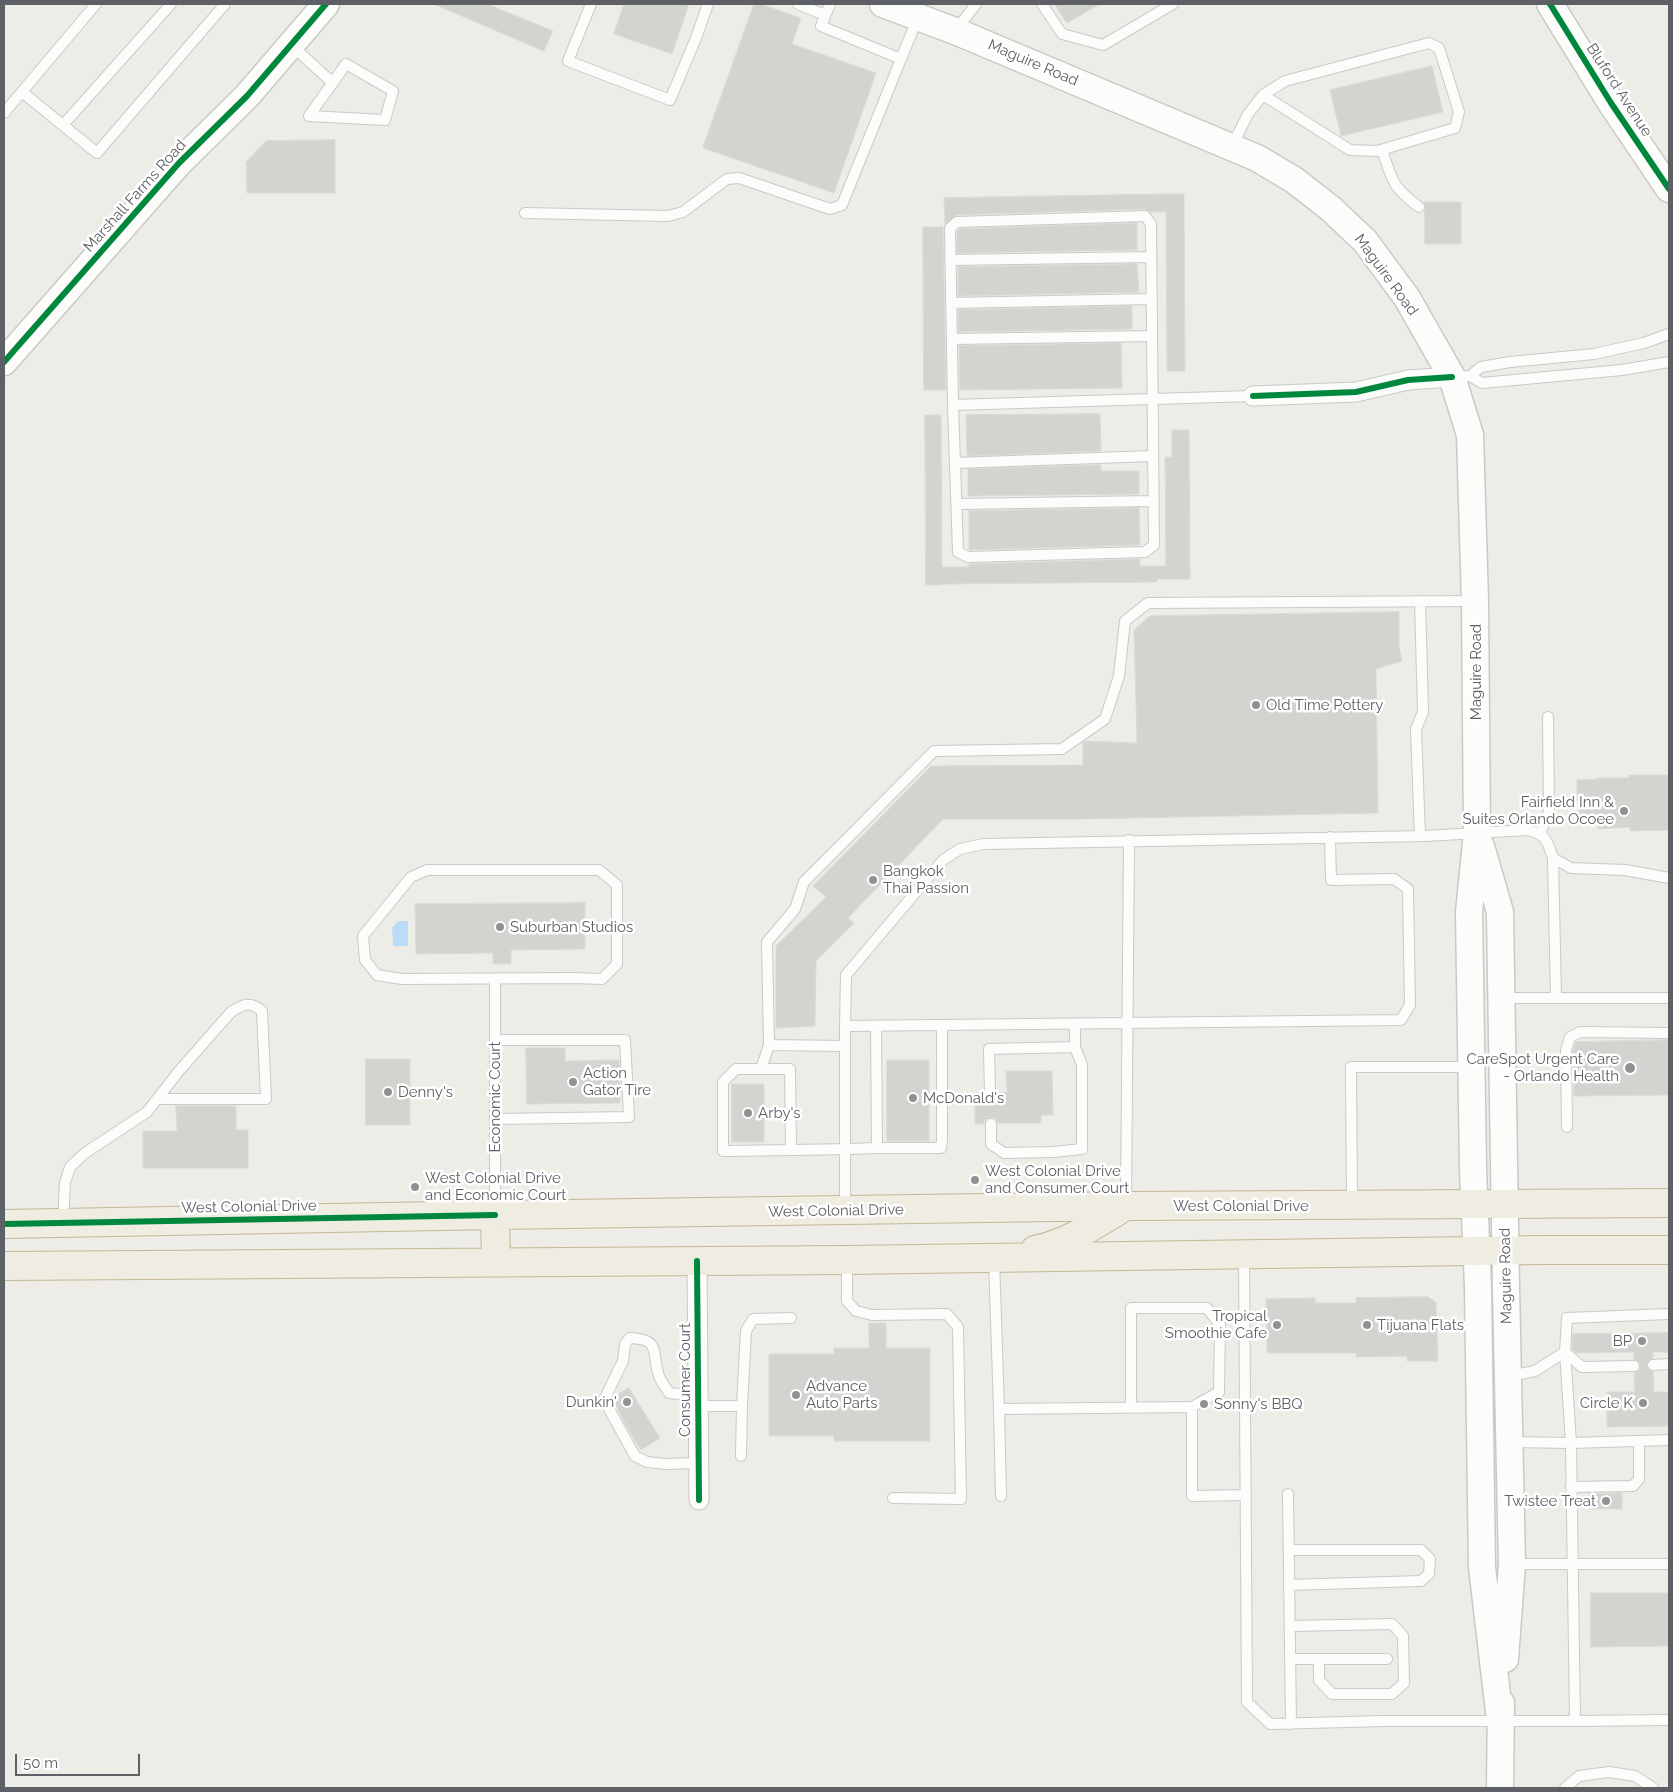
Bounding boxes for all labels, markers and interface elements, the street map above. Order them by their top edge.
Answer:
street label: Maguire Road [985,36,1081,90]
street label: Bluford Avenue [1582,40,1656,140]
street label: Marshall Farms Road [80,136,190,256]
street label: Maguire Road [1350,231,1422,319]
street label: Maguire Road [1467,624,1485,720]
place label: Old Time Pottery [1266,696,1383,714]
marker: Old Time Pottery [1250,699,1262,711]
place label: Fairfield Inn & Suites Orlando Ocoee [1462,793,1614,828]
marker: Fairfield Inn & Suites Orlando Ocoee [1618,805,1630,817]
place label: Bangkok Thai Passion [883,862,969,897]
marker: Bangkok Thai Passion [867,874,879,886]
place label: Suburban Studios [510,918,633,936]
marker: Suburban Studios [494,921,506,933]
street label: Economic Court [486,1041,504,1153]
place label: CareSpot Urgent Care - Orlando Health [1467,1050,1619,1085]
marker: CareSpot Urgent Care - Orlando Health [1623,1061,1637,1075]
place label: Action Gator Tire [583,1064,651,1099]
marker: Action Gator Tire [567,1076,579,1088]
place label: Denny's [398,1083,453,1101]
marker: Denny's [382,1086,394,1098]
place label: McDonald's [923,1089,1004,1107]
marker: McDonald's [907,1092,919,1104]
place label: Arby's [758,1104,801,1122]
marker: Arby's [742,1107,754,1119]
place label: West Colonial Drive and Consumer Court [985,1162,1129,1197]
place label: West Colonial Drive and Economic Court [425,1169,566,1204]
marker: West Colonial Drive and Consumer Court [969,1174,981,1186]
marker: West Colonial Drive and Economic Court [409,1181,421,1193]
street label: West Colonial Drive [181,1197,317,1217]
street label: West Colonial Drive [1173,1197,1309,1215]
street label: West Colonial Drive [768,1201,904,1221]
street label: Maguire Road [1496,1228,1516,1324]
place label: Tropical Smoothie Cafe [1165,1307,1267,1342]
place label: Tijuana Flats [1377,1316,1464,1334]
marker: Tropical Smoothie Cafe [1271,1319,1283,1331]
marker: Tijuana Flats [1361,1319,1373,1331]
street label: Consumer Court [676,1323,694,1437]
place label: BP [1613,1332,1632,1350]
marker: BP [1636,1335,1648,1347]
place label: Advance Auto Parts [806,1377,877,1412]
marker: Advance Auto Parts [790,1389,802,1401]
place label: Dunkin' [566,1393,617,1411]
place label: Circle K [1580,1394,1633,1412]
place label: Sonny's BBQ [1214,1395,1303,1413]
marker: Dunkin' [621,1396,633,1408]
marker: Circle K [1637,1397,1649,1409]
marker: Sonny's BBQ [1198,1398,1210,1410]
place label: Twistee Treat [1504,1492,1596,1510]
marker: Twistee Treat [1600,1495,1612,1507]
scale bar [18,1744,142,1776]
text: 50 m [23,1754,58,1772]

